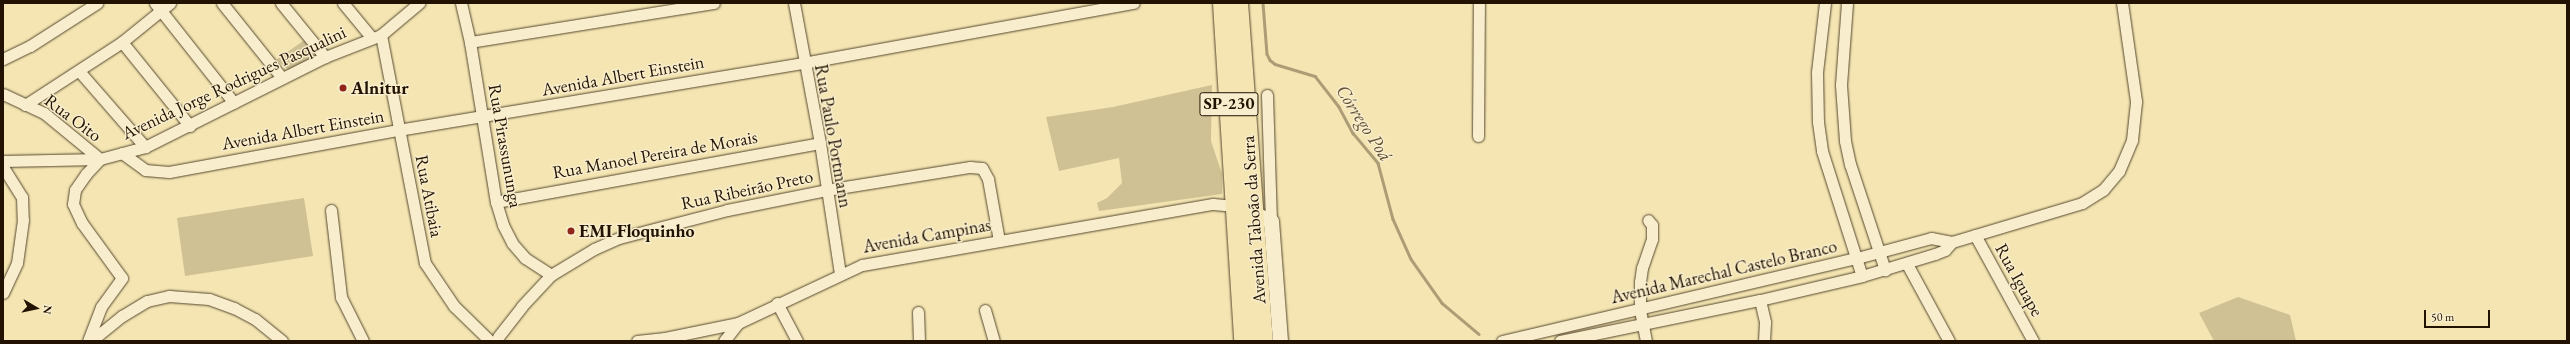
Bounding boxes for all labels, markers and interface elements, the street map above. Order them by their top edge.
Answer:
street label: Avenida Jorge Rodrigues Pasqualini [119,22,349,144]
street label: Avenida Albert Einstein [540,51,706,101]
street label: Rua Paulo Portmann [810,63,856,209]
place label: Alnitur [351,77,409,99]
water label: Córrego Poá [1331,81,1397,165]
street label: Rua Pirassununga [483,82,527,210]
marker: Alnitur [338,83,348,93]
road number: SP-230 [1199,89,1259,119]
street label: Rua Oito [40,90,106,146]
street label: Avenida Albert Einstein [220,105,386,155]
street label: Rua Manoel Pereira de Morais [551,126,759,184]
street label: Avenida Taboão da Serra [1237,135,1271,305]
street label: Rua Atibaia [410,153,448,239]
street label: Rua Ribeirão Preto [679,165,815,215]
street label: Avenida Campinas [861,214,993,258]
place label: EMI Floquinho [579,220,695,242]
marker: EMI Floquinho [566,226,576,236]
street label: Avenida Marechal Castelo Branco [1609,235,1839,309]
street label: Rua Iguape [1990,240,2048,320]
north arrow [16,288,56,328]
scale bar [2426,302,2492,328]
text: N [40,304,55,315]
text: 50 m [2431,309,2454,325]

